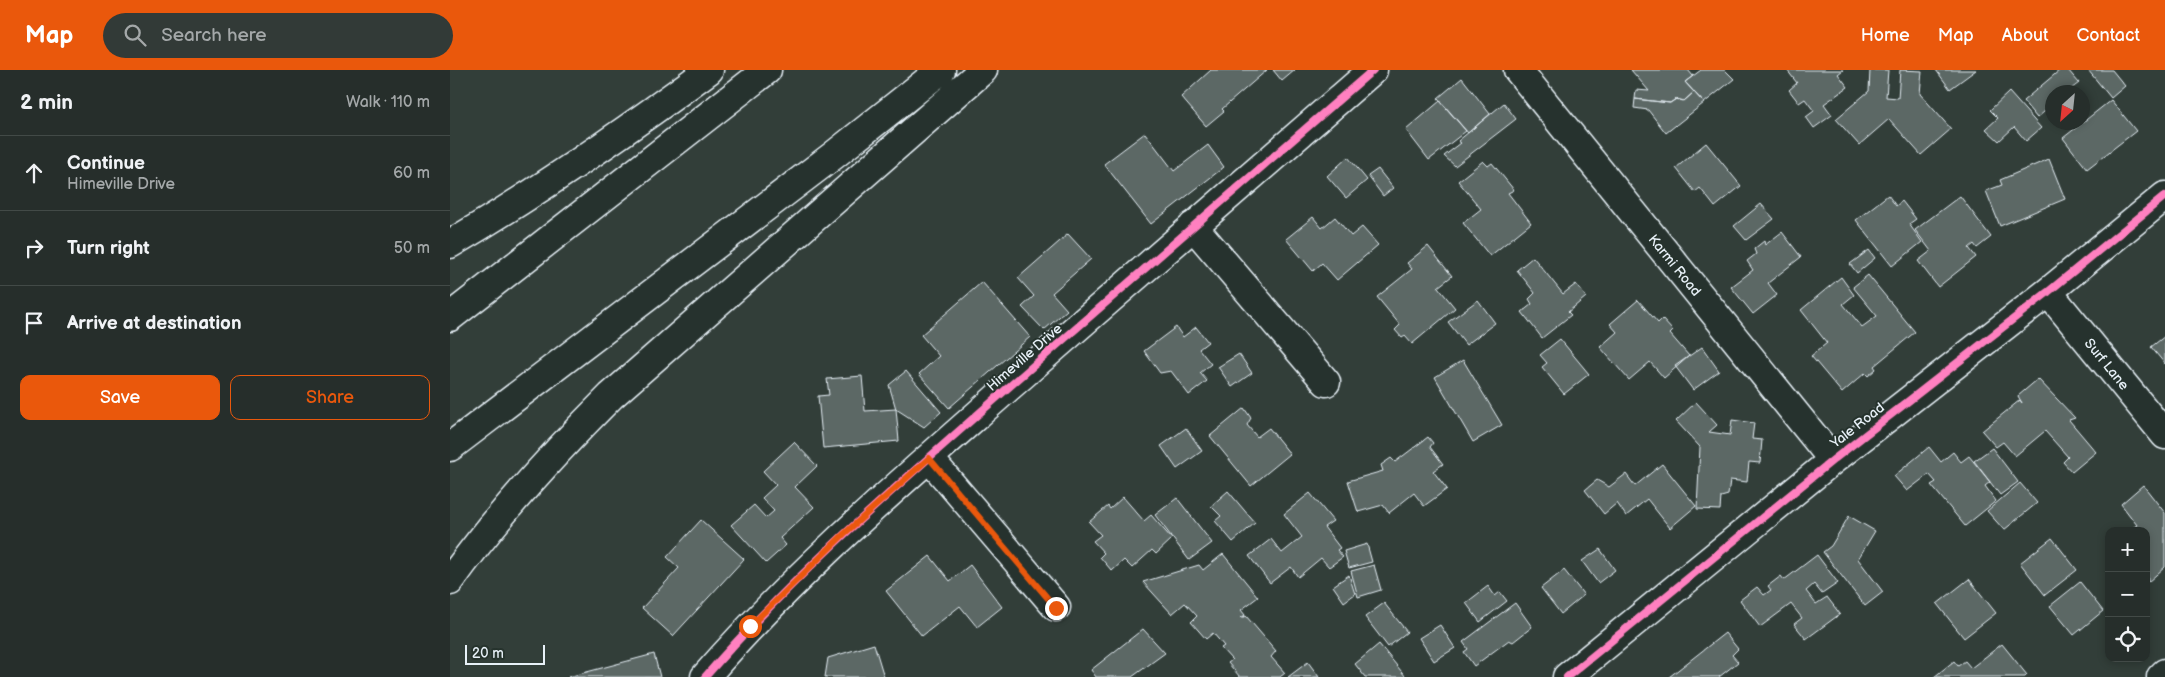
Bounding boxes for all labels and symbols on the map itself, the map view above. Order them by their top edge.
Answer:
north arrow [2045,85,2090,130]
street label: Karmi Road [1645,231,1705,300]
street label: Himeville Drive [983,320,1066,395]
street label: Surf Lane [2081,335,2132,393]
street label: Yale Road [1826,399,1888,452]
route end [1045,597,1068,620]
route start [739,615,762,638]
scale bar [465,642,545,665]

